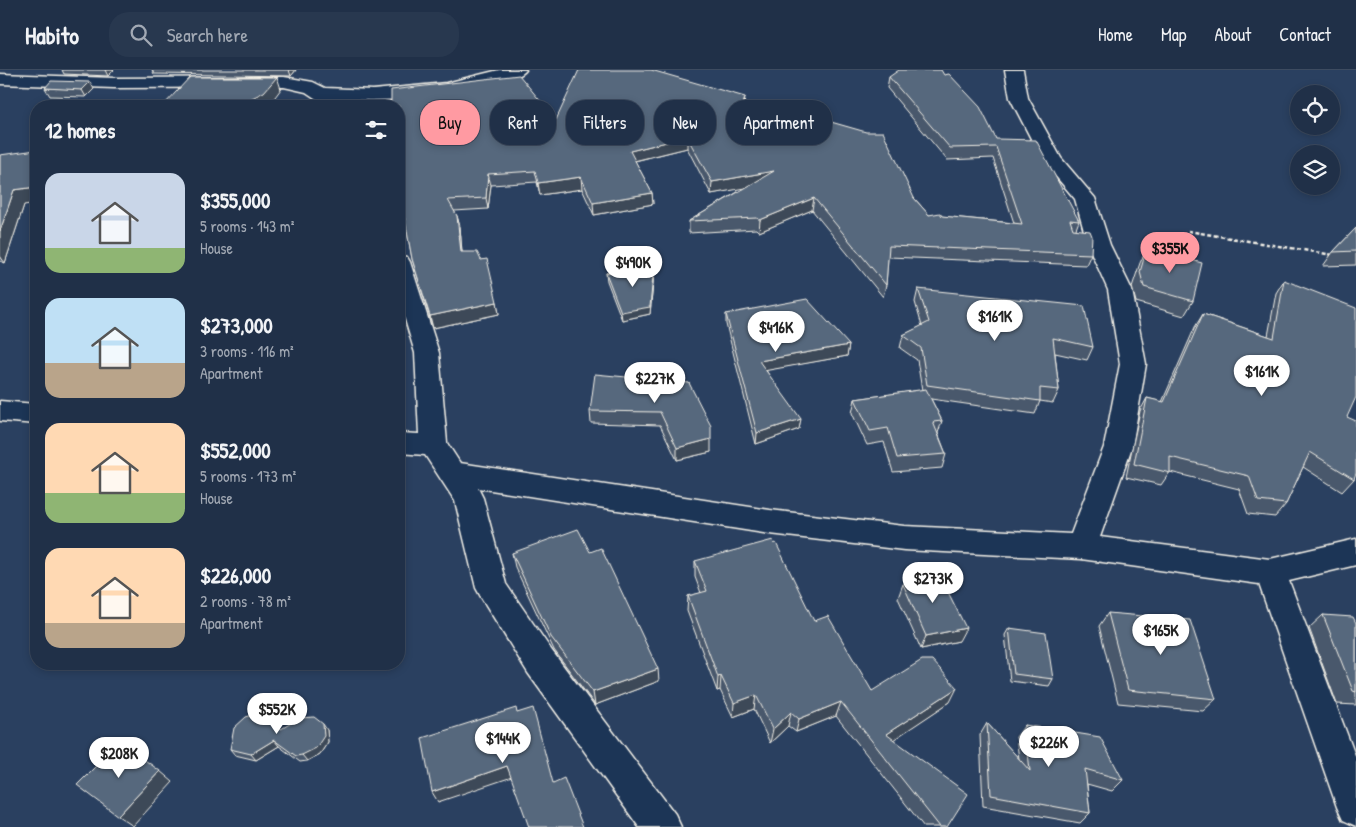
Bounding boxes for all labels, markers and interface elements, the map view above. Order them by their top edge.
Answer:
search box [109,12,459,57]
text: Habito [25,19,79,51]
icon: search [127,21,155,49]
text: Search here [167,22,248,48]
text: Home [1098,22,1133,47]
text: Map [1161,22,1186,47]
text: About [1214,22,1251,47]
text: Contact [1279,22,1331,47]
map controls [1290,85,1340,195]
button: locate [1290,85,1340,135]
chip: Buy [420,100,480,145]
chip: Rent [490,100,556,145]
chip: Filters [566,100,644,145]
chip: New [654,100,716,145]
chip: Apartment [726,100,832,145]
text: 12 homes [45,116,115,145]
icon: filters [362,116,390,144]
button: layers [1290,145,1340,195]
text: $355,000 [200,186,270,215]
icon: home [85,193,145,253]
text: 5 rooms · 143 m² [200,215,294,237]
pin: $355K [1135,232,1205,274]
text: House [200,237,233,259]
text: $355K [1151,237,1189,259]
pin: $490K [598,246,668,288]
text: $490K [615,251,651,273]
pin: $161K [960,300,1030,342]
text: $161K [978,305,1012,327]
pin: $416K [741,310,811,353]
text: $273,000 [200,311,273,340]
text: $416K [759,316,793,338]
icon: home [85,318,145,378]
text: 3 rooms · 116 m² [200,340,294,362]
pin: $161K [1227,354,1297,397]
text: $161K [1245,360,1279,382]
text: Apartment [200,362,263,384]
pin: $227K [620,362,690,404]
text: $227K [635,367,675,389]
text: $552,000 [200,436,271,465]
icon: home [85,443,145,503]
text: 5 rooms · 173 m² [200,465,296,487]
text: House [200,487,233,509]
text: $226,000 [200,561,271,590]
pin: $273K [898,562,968,604]
text: $273K [913,567,953,589]
icon: home [85,568,145,628]
text: 2 rooms · 78 m² [200,590,291,612]
text: Apartment [200,612,263,634]
pin: $165K [1126,614,1196,656]
text: $165K [1143,619,1179,641]
pin: $552K [242,692,312,735]
text: $552K [258,698,296,720]
pin: $144K [468,722,538,764]
pin: $226K [1014,726,1084,768]
text: $144K [486,727,520,749]
text: $226K [1030,731,1068,753]
pin: $208K [84,736,154,779]
text: $208K [100,742,138,764]

